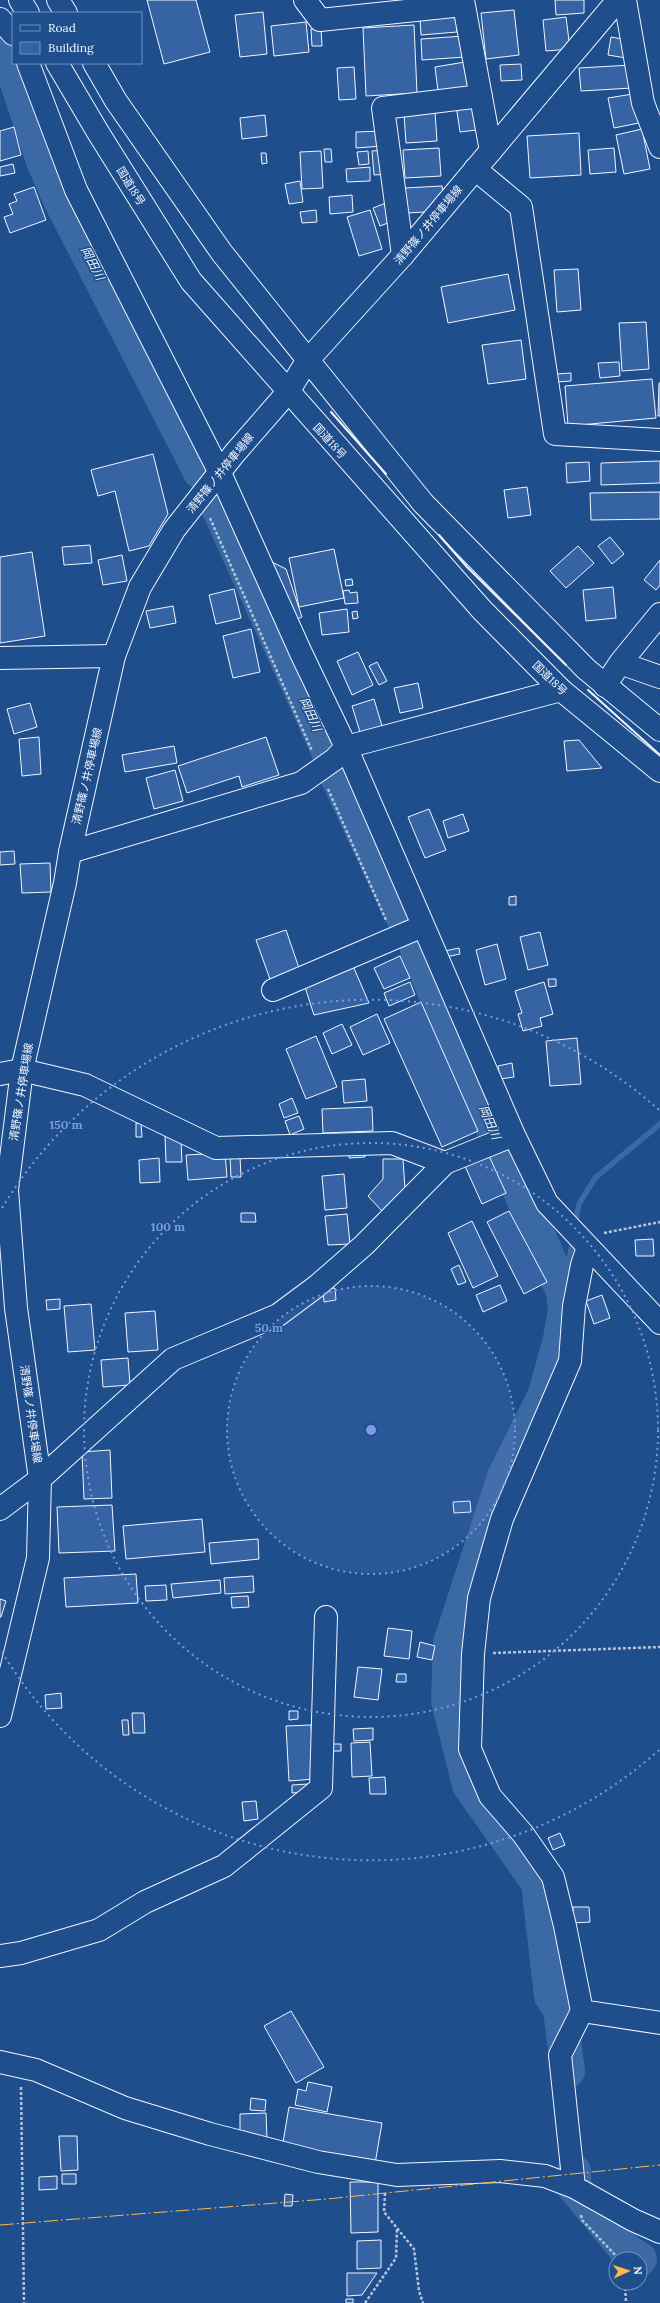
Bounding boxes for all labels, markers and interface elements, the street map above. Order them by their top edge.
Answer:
legend [12,12,142,64]
text: Road [48,20,76,35]
text: Building [48,40,94,55]
street label: 国道18号 [114,164,148,208]
street label: 清野篠ノ井停車場線 [391,183,465,267]
water label: 岡田川 [78,244,109,284]
street label: 国道18号 [310,420,350,462]
street label: 清野篠ノ井停車場線 [183,430,257,516]
street label: 国道18号 [530,658,570,698]
water label: 岡田川 [297,694,326,735]
street label: 清野篠ノ井停車場線 [69,726,105,826]
street label: 清野篠ノ井停車場線 [6,1042,36,1142]
water label: 岡田川 [476,1102,505,1143]
text: 150 m [49,1117,83,1132]
text: 100 m [151,1219,185,1234]
text: 50 m [255,1320,283,1335]
street label: 清野篠ノ井停車場線 [17,1364,45,1464]
centre of rings [364,1423,378,1437]
north arrow [608,2251,648,2291]
text: N [631,2266,645,2276]

